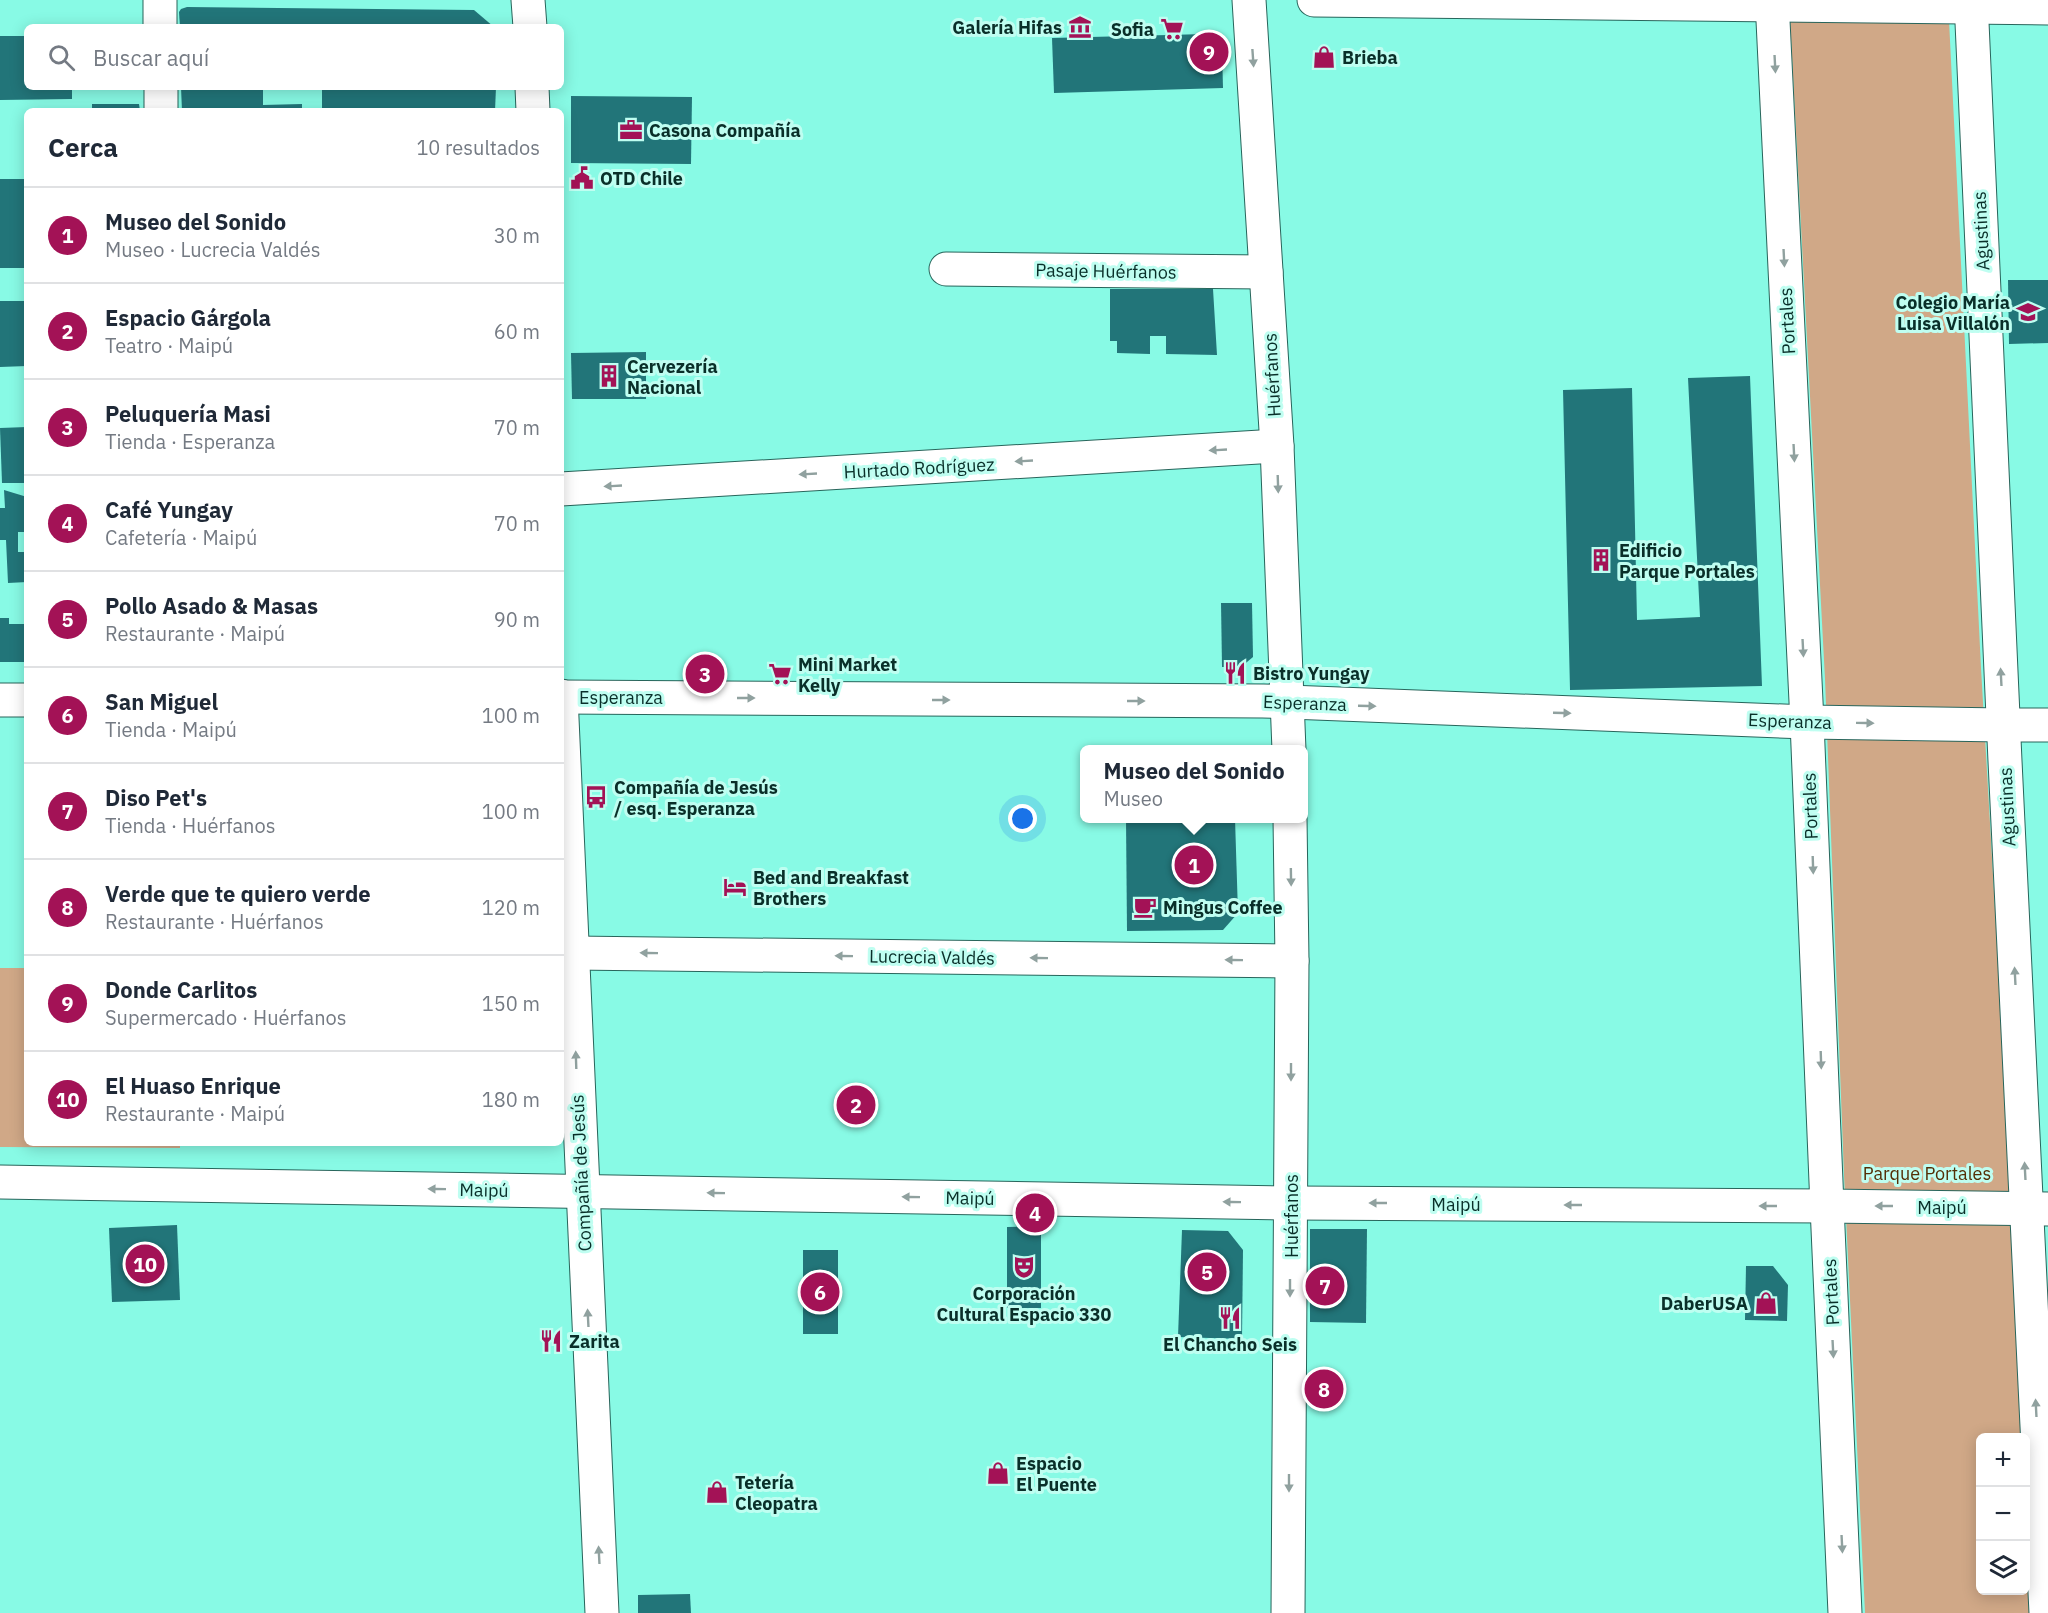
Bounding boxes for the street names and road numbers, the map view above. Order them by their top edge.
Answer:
street label: Agustinas [1967,191,1995,271]
street label: Pasaje Huérfanos [1035,258,1177,284]
street label: Portales [1774,287,1800,355]
street label: Huérfanos [1258,332,1286,418]
street label: Hurtado Rodríguez [843,453,995,483]
street label: Esperanza [579,686,663,709]
street label: Esperanza [1263,690,1348,716]
street label: Esperanza [1748,708,1833,734]
street label: Agustinas [1993,767,2021,847]
street label: Portales [1797,772,1823,840]
street label: Lucrecia Valdés [869,944,995,970]
street label: Compañía de Jesús [565,1094,597,1252]
street label: Huérfanos [1280,1174,1303,1258]
street label: Maipú [459,1178,509,1202]
street label: Maipú [945,1186,995,1210]
street label: Maipú [1431,1193,1481,1216]
street label: Maipú [1917,1196,1967,1219]
street label: Portales [1818,1258,1844,1326]

